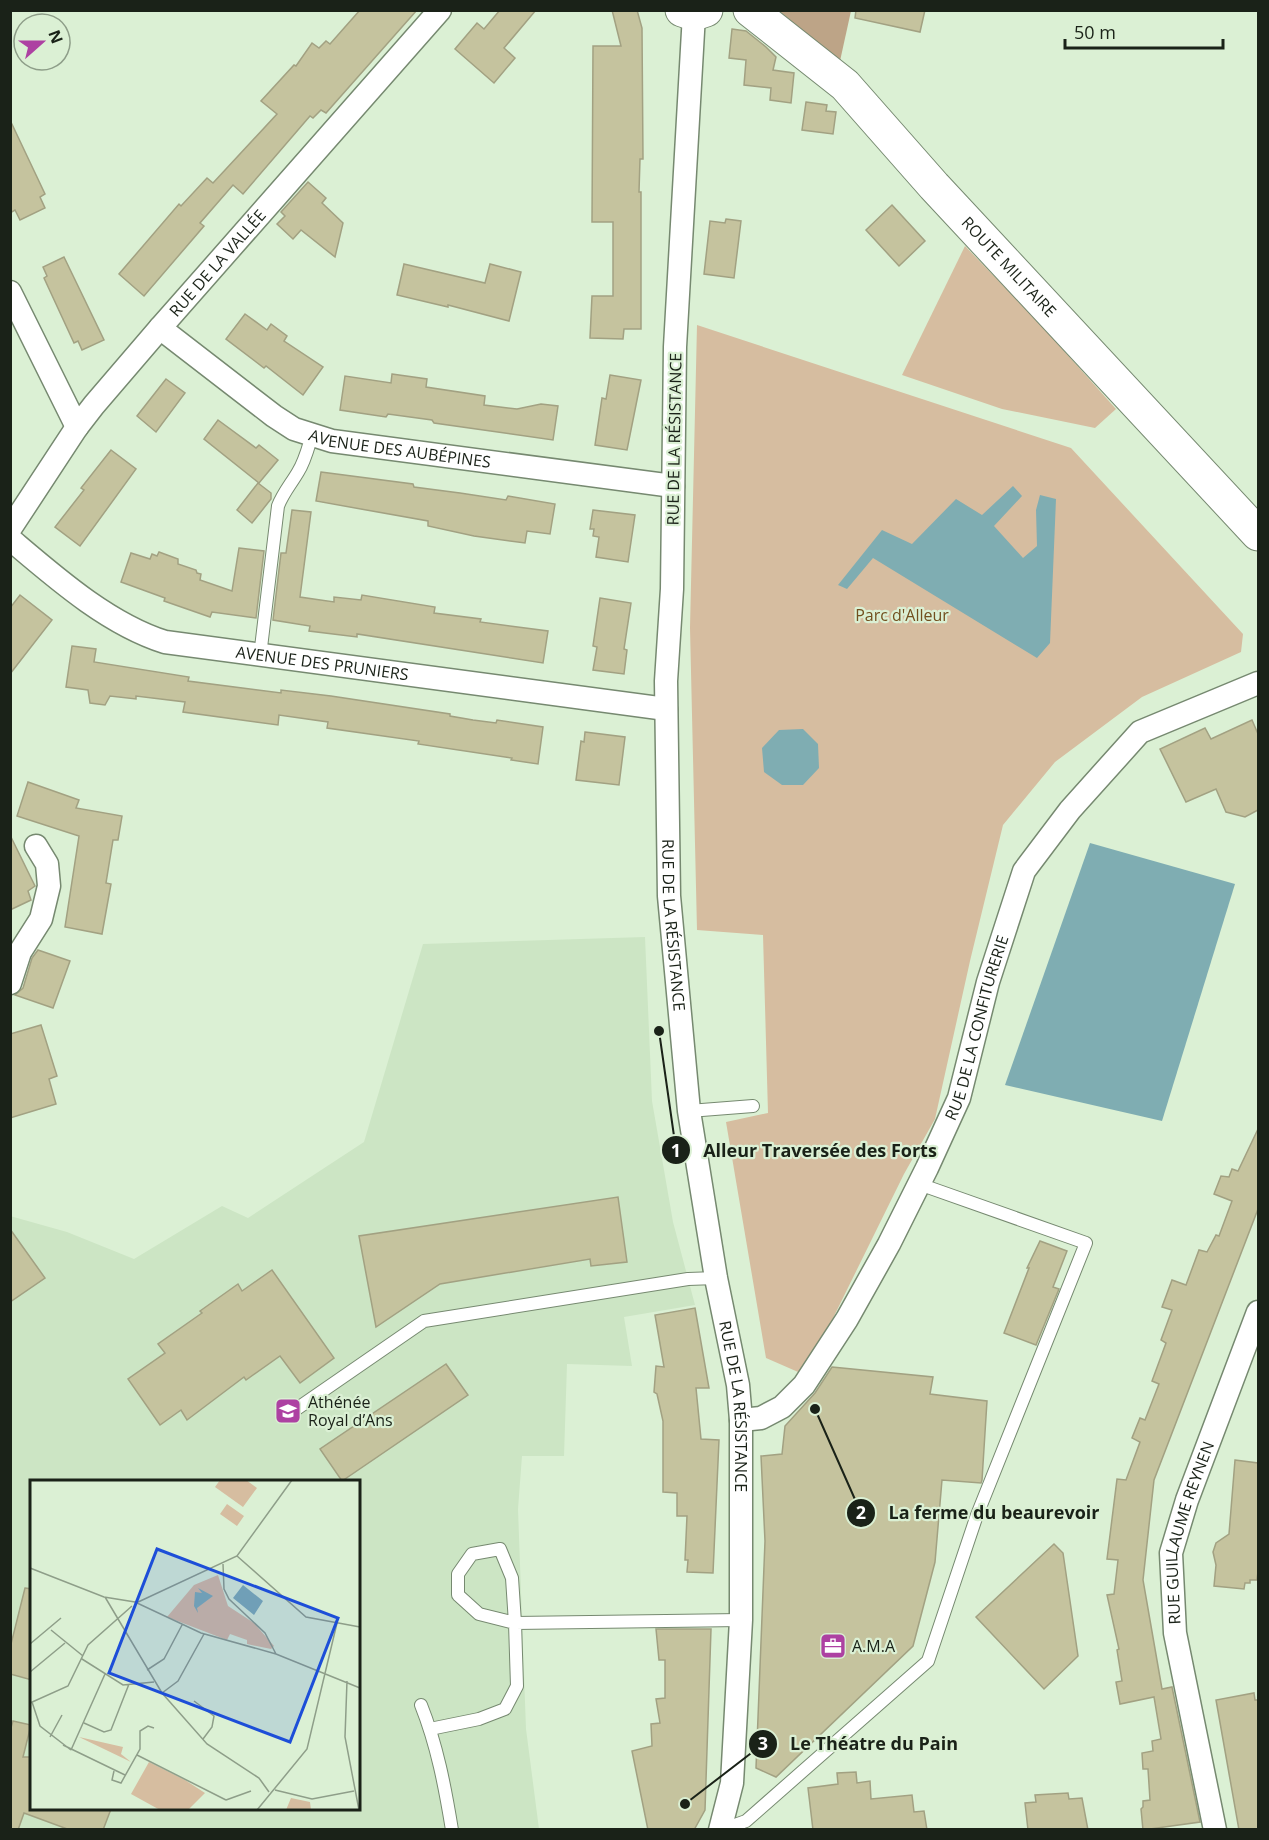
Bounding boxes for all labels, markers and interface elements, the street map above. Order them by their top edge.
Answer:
north arrow [12,12,72,72]
scale bar [1065,12,1222,50]
text: 50 m [1074,20,1116,44]
text: N [43,27,69,47]
street label: RUE DE LA VALLÉE [164,205,271,321]
street label: ROUTE MILITAIRE [957,212,1061,322]
street label: RUE DE LA RÉSISTANCE [661,353,687,525]
street label: AVENUE DES AUBÉPINES [306,423,492,473]
park label: Parc d'Alleur [855,604,949,626]
street label: AVENUE DES PRUNIERS [235,641,410,685]
street label: RUE DE LA RÉSISTANCE [657,839,691,1012]
street label: RUE DE LA CONFITURERIE [939,932,1013,1124]
callout: Alleur Traversée des Forts [661,1132,949,1168]
text: 1 [671,1138,681,1162]
text: Alleur Traversée des Forts [703,1138,937,1162]
street label: RUE DE LA RÉSISTANCE [714,1319,752,1492]
place label: Athénée Royal d’Ans [308,1391,393,1431]
school or university icon: Athénée Royal d’Ans [273,1396,303,1426]
street label: RUE GUILLAUME REYNEN [1160,1438,1219,1625]
inset map [30,1480,360,1810]
callout: La ferme du beaurevoir [846,1495,1111,1531]
text: 2 [856,1500,866,1524]
text: La ferme du beaurevoir [889,1500,1099,1524]
office icon: A.M.A [818,1631,848,1661]
place label: A.M.A [852,1635,896,1657]
callout: Le Théatre du Pain [748,1726,970,1762]
text: 3 [758,1731,768,1755]
text: Le Théatre du Pain [790,1731,958,1755]

